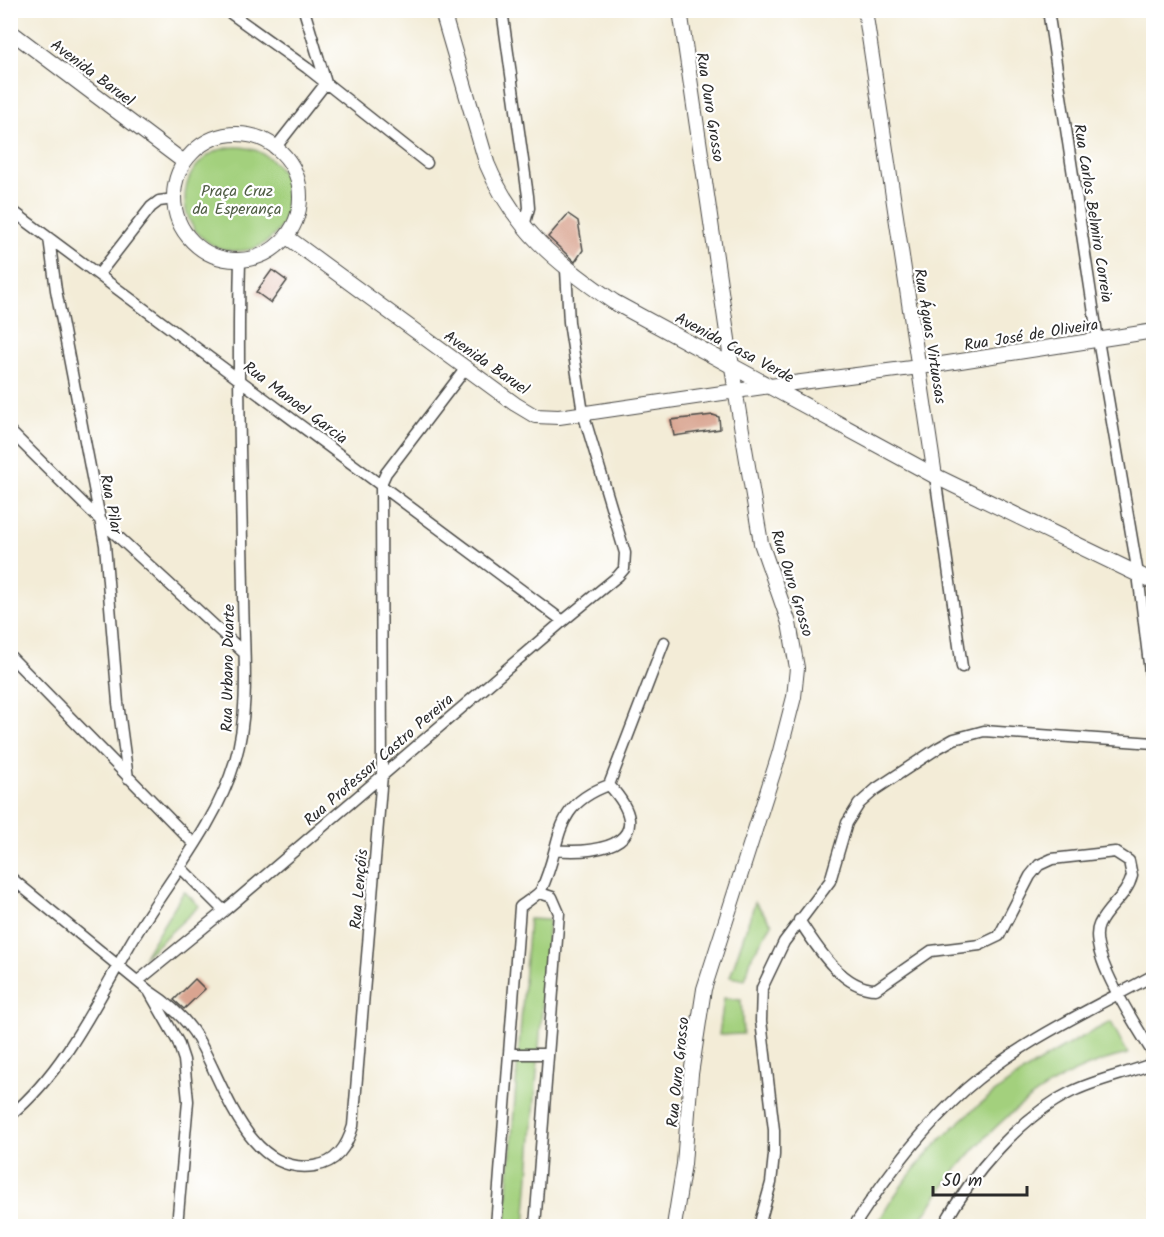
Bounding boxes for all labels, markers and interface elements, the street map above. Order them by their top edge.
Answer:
street label: Avenida Baruel [45,33,140,113]
street label: Rua Ouro Grosso [689,51,731,164]
street label: Rua Carlos Belmiro Correia [1066,122,1119,304]
park label: Praça Cruz da Esperança [193,179,281,222]
street label: Rua Águas Virtuosas [906,267,953,406]
street label: Avenida Casa Verde [670,306,798,390]
street label: Rua José de Oliveira [962,313,1100,358]
street label: Avenida Baruel [438,324,534,402]
street label: Rua Manoel Garcia [237,355,353,451]
street label: Rua Pilar [93,472,129,538]
street label: Rua Ouro Grosso [763,527,820,640]
street label: Rua Urbano Duarte [215,604,242,732]
street label: Rua Professor Castro Pereira [298,688,460,833]
street label: Rua Lençóis [344,848,375,930]
street label: Rua Ouro Grosso [660,1016,697,1128]
scale bar [933,1159,1028,1197]
text: 50 m [942,1167,982,1196]

